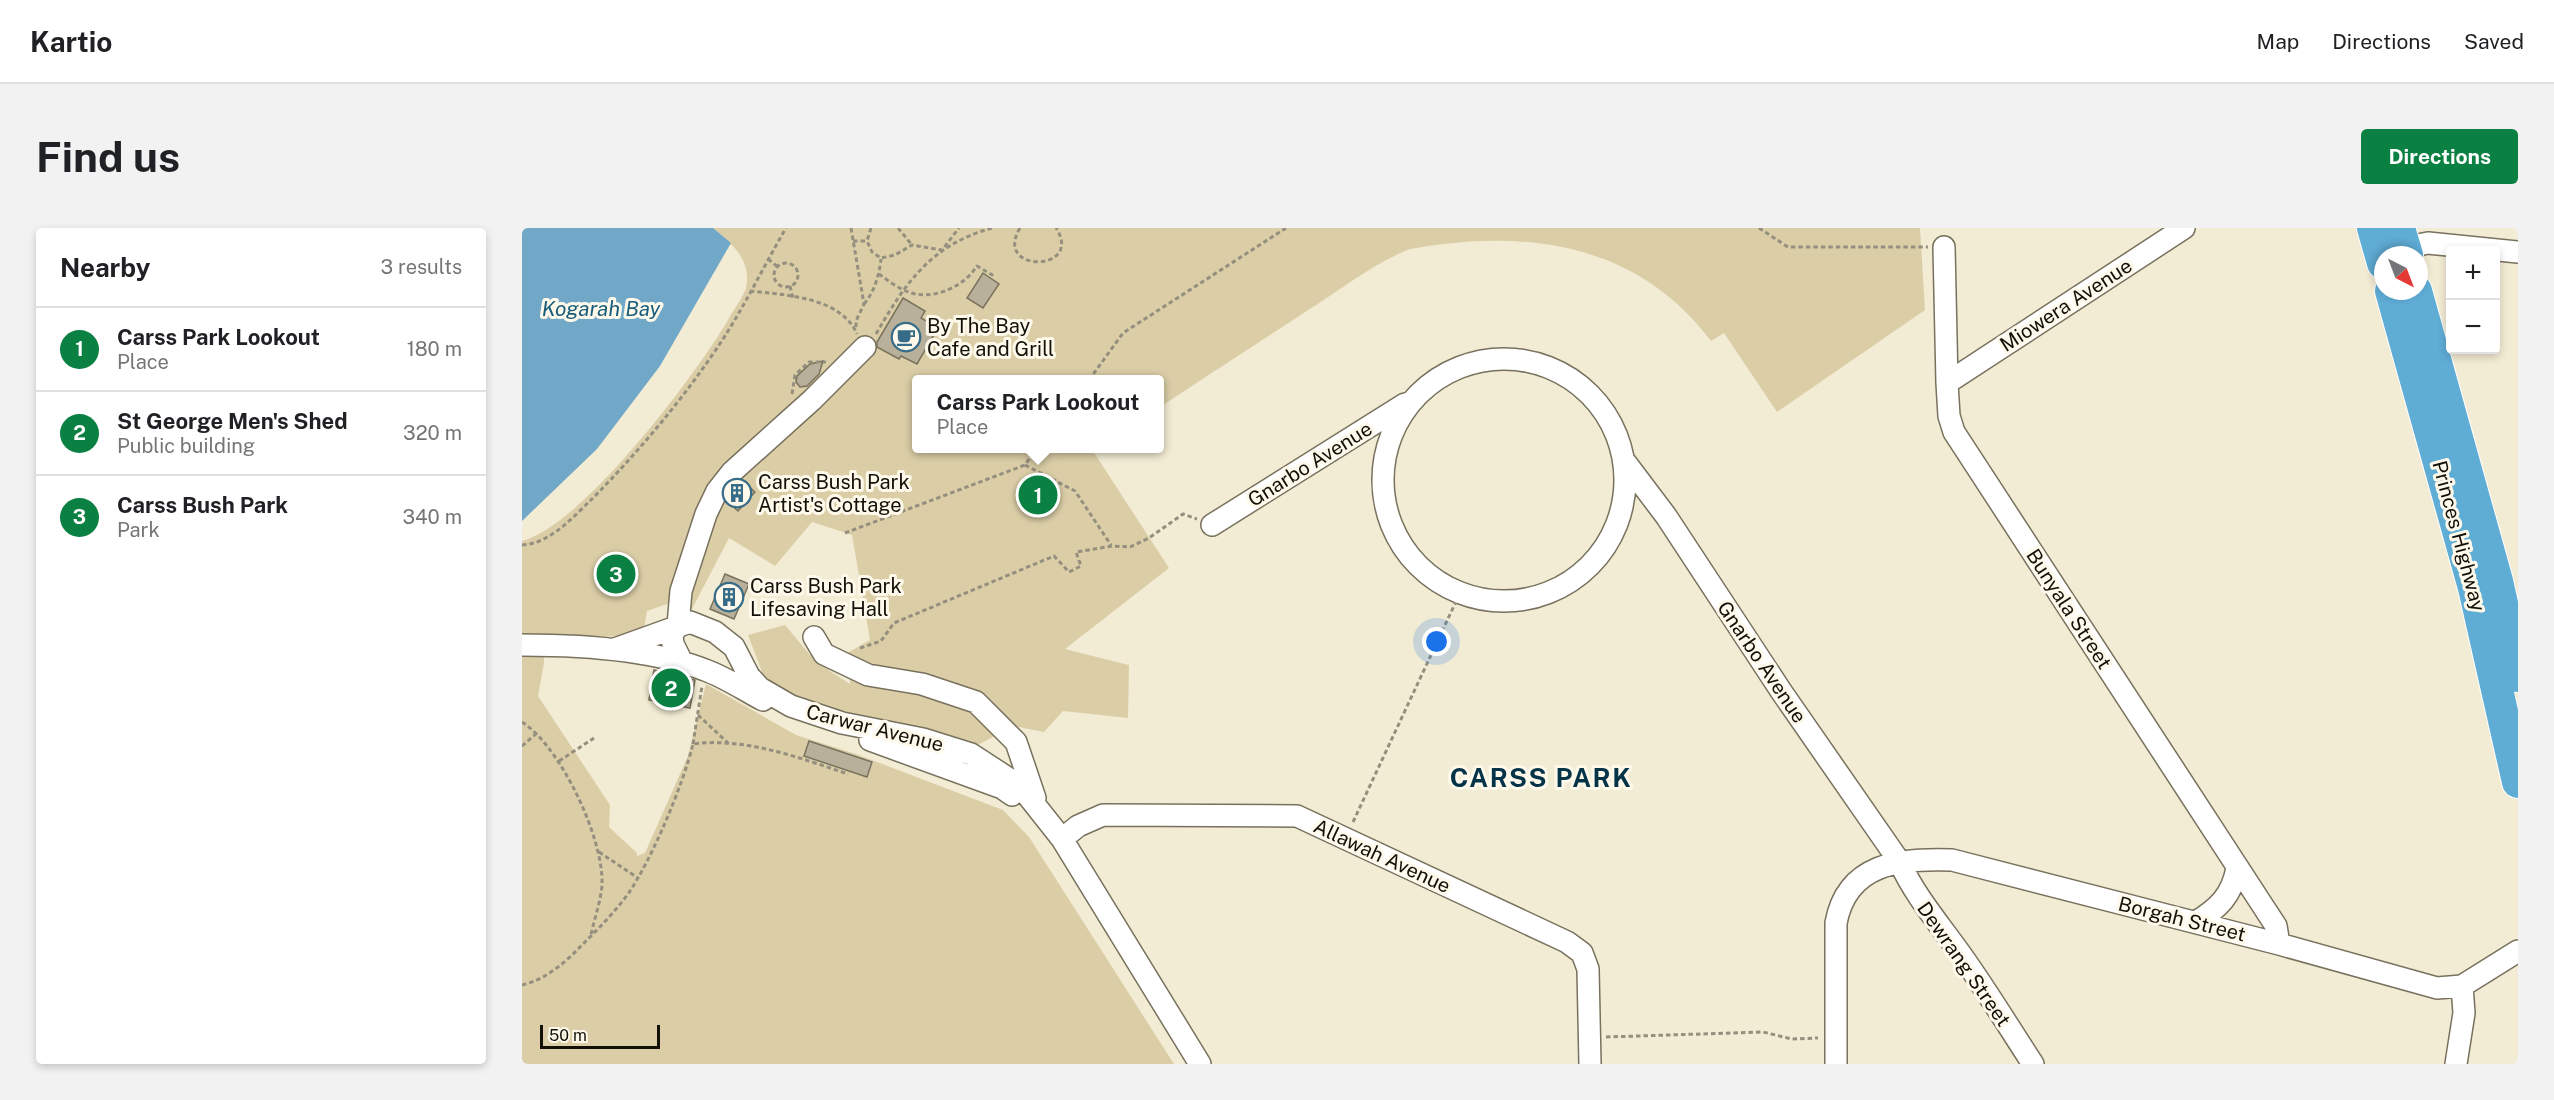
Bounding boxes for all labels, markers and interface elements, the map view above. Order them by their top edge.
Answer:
text: Kartio [30,25,112,58]
text: Map [2257,29,2299,54]
text: Directions [2332,29,2431,54]
text: Saved [2464,29,2524,54]
button: Directions [2361,129,2518,184]
text: Find us [36,132,180,181]
north arrow [2374,246,2428,300]
map controls [2446,246,2500,354]
button: + [2446,246,2500,300]
text: Nearby [60,252,150,283]
street label: Miowera Avenue [1995,253,2137,357]
text: 3 results [381,255,462,279]
water label: Kogarah Bay [542,296,661,321]
button: − [2446,300,2500,354]
place label: By The Bay Cafe and Grill [927,314,1054,361]
cafe icon: By The Bay Cafe and Grill [890,321,922,353]
text: Carss Park Lookout [117,324,320,350]
text: 1 [75,337,84,361]
text: 180 m [407,337,462,361]
text: Place [117,350,169,374]
popup [912,375,1164,453]
text: Carss Park Lookout [936,389,1140,415]
text: St George Men's Shed [117,408,348,434]
text: Place [936,415,988,439]
street label: Gnarbo Avenue [1244,416,1376,512]
text: 2 [73,421,86,445]
text: 320 m [403,421,462,445]
text: Public building [117,434,255,458]
street label: Princes Highway [2427,458,2491,614]
place label: Carss Bush Park Artist's Cottage [758,470,910,517]
pin: 1 [1018,472,1058,518]
building icon: Carss Bush Park Artist's Cottage [721,477,753,509]
text: Carss Bush Park [117,492,288,518]
text: 3 [73,505,86,529]
text: 340 m [402,505,462,529]
text: Park [117,518,160,542]
street label: Bunyala Street [2021,545,2117,673]
pin: 3 [596,552,635,596]
place label: Carss Bush Park Lifesaving Hall [750,574,902,621]
building icon: Carss Bush Park Lifesaving Hall [713,581,745,613]
street label: Gnarbo Avenue [1712,597,1812,727]
your location [1422,627,1451,656]
pin: 2 [652,666,690,710]
street label: Carwar Avenue [804,699,946,757]
district label: CARSS PARK [1450,762,1632,793]
street label: Allawah Avenue [1310,814,1454,898]
street label: Borgah Street [2116,892,2248,946]
street label: Dewrang Street [1912,897,2016,1031]
scale bar [540,1022,660,1050]
text: 50 m [549,1026,587,1045]

